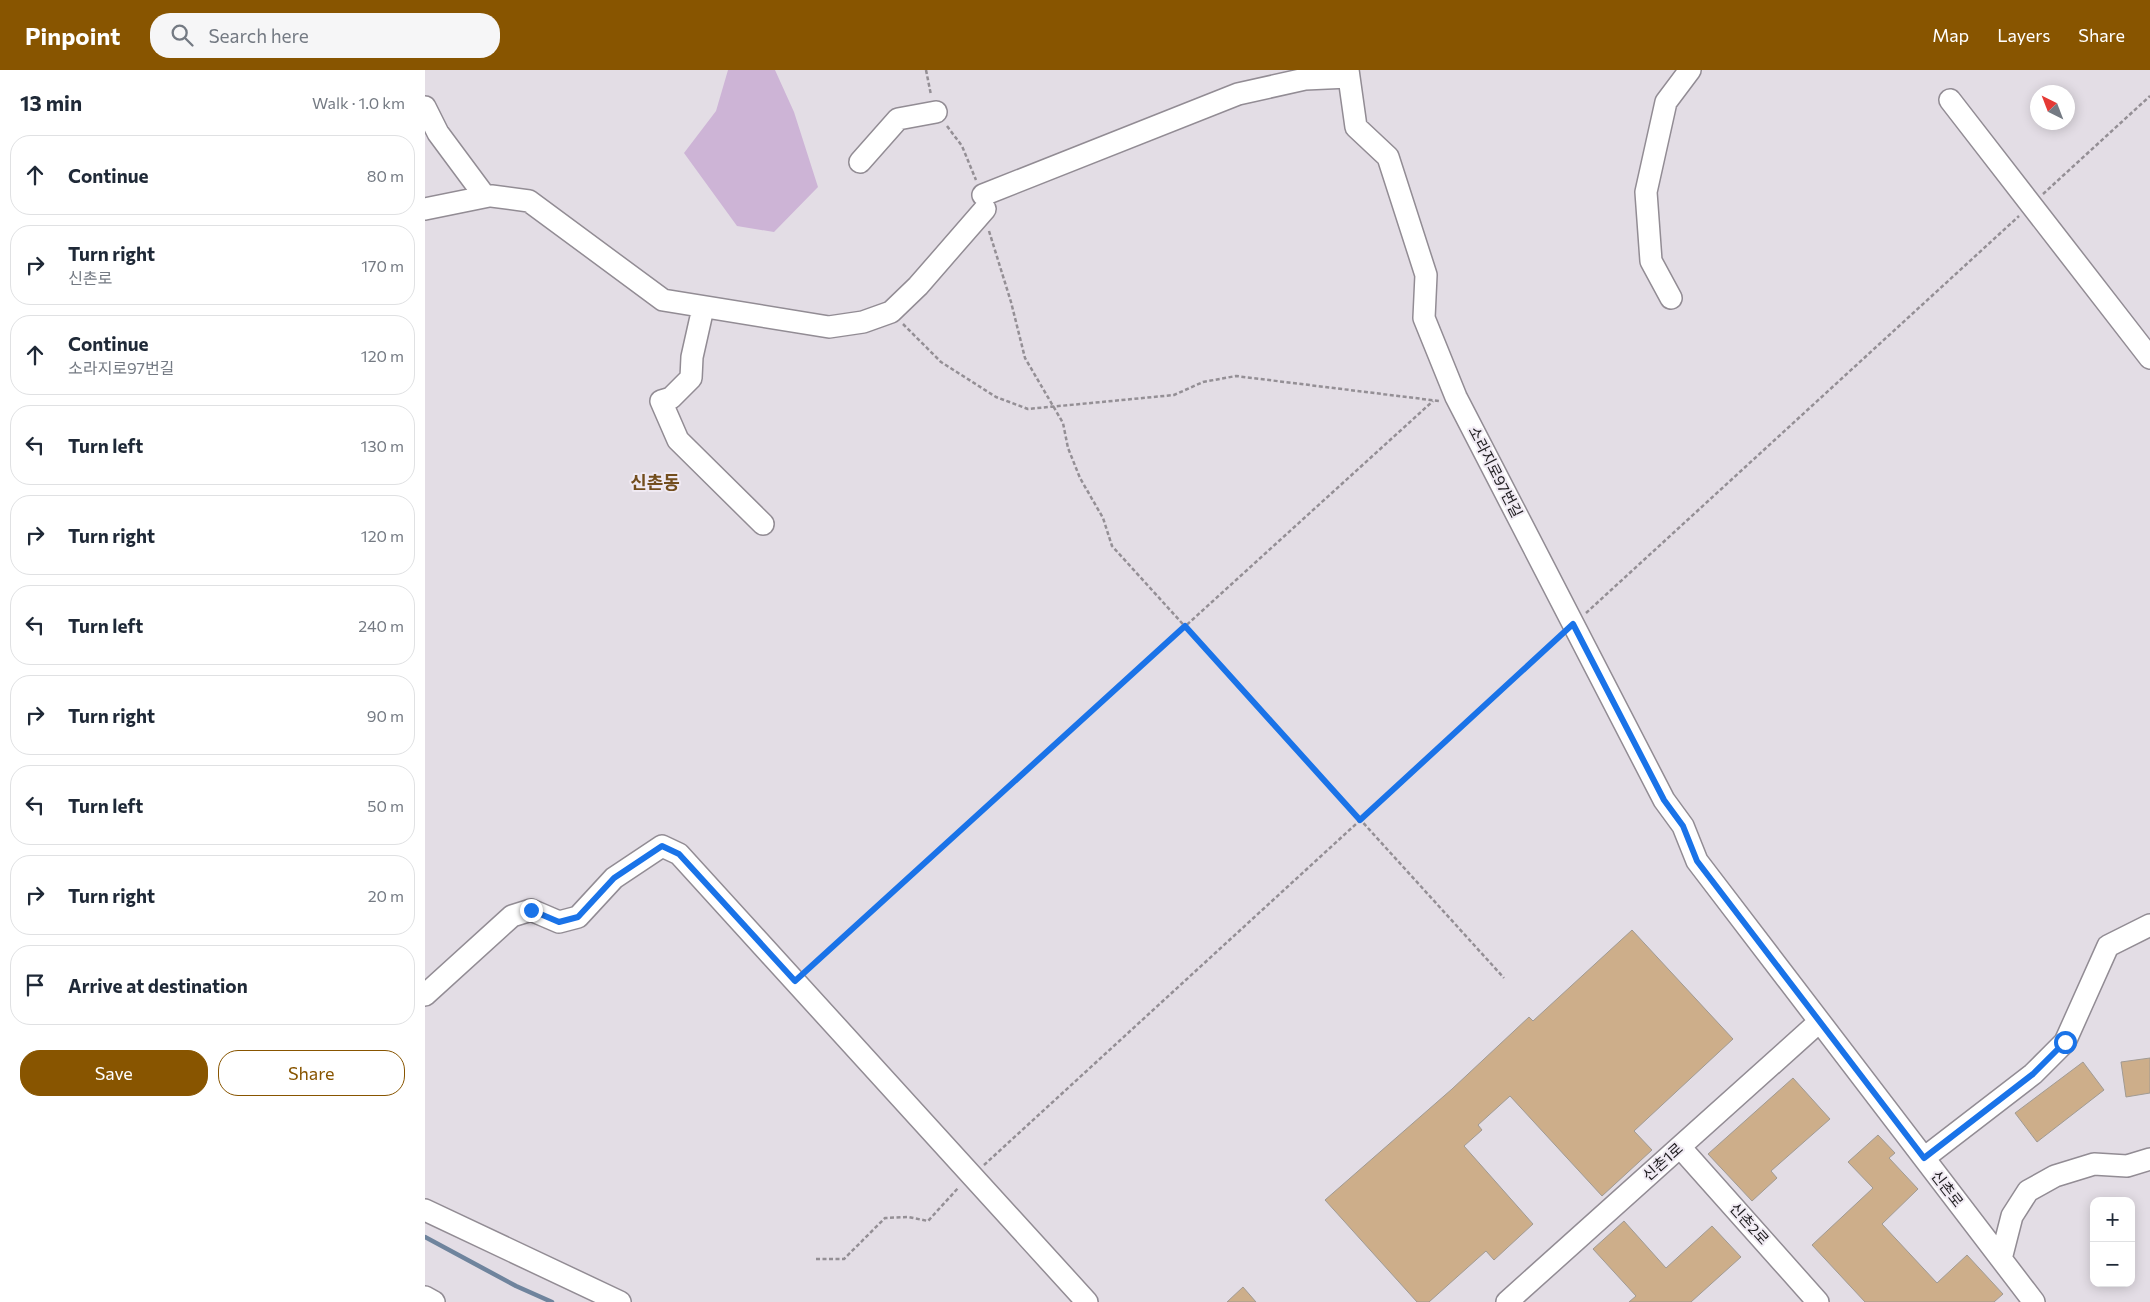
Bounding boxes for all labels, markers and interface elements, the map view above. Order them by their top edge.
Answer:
search box [150,13,500,58]
text: Pinpoint [25,21,120,50]
icon: search [168,21,196,49]
text: Search here [208,24,309,47]
text: Map [1932,24,1969,46]
text: Layers [1997,24,2050,46]
text: Share [2078,24,2125,46]
north arrow [2030,85,2075,130]
text: 13 min [20,90,82,115]
text: Walk · 1.0 km [312,93,405,112]
icon: ahead [21,161,49,189]
text: Continue [68,164,148,187]
text: 80 m [367,166,404,185]
text: Turn right [68,242,155,265]
icon: right [21,251,49,279]
text: 170 m [361,256,404,275]
text: 신촌로 [68,268,112,287]
text: Continue [68,332,148,355]
icon: ahead [21,341,49,369]
text: 120 m [361,346,404,365]
text: 소라지로97번길 [68,358,174,377]
street label: 소라지로97번길 [1465,423,1527,520]
icon: left [21,431,49,459]
text: Turn left [68,434,143,457]
text: 130 m [361,436,404,455]
district label: 신촌동 [630,471,680,493]
icon: right [21,521,49,549]
text: Turn right [68,524,155,547]
text: 120 m [361,526,404,545]
icon: left [21,611,49,639]
text: Turn left [68,614,143,637]
text: 240 m [358,616,404,635]
icon: right [21,701,49,729]
text: Turn right [68,704,155,727]
text: 90 m [367,706,404,725]
icon: left [21,791,49,819]
text: Turn left [68,794,143,817]
text: 50 m [367,796,404,815]
icon: right [21,881,49,909]
text: Turn right [68,884,155,907]
text: 20 m [368,886,404,905]
route end [520,899,543,922]
icon: arrive [21,971,49,999]
text: Arrive at destination [68,974,248,997]
route start [2054,1031,2077,1054]
button: Save [20,1050,208,1096]
button: Share [218,1050,405,1096]
street label: 신촌1로 [1639,1139,1686,1184]
street label: 신촌로 [1928,1167,1968,1210]
map controls [2090,1197,2135,1287]
button: + [2090,1197,2135,1242]
street label: 신촌2로 [1726,1199,1773,1248]
button: − [2090,1242,2135,1287]

